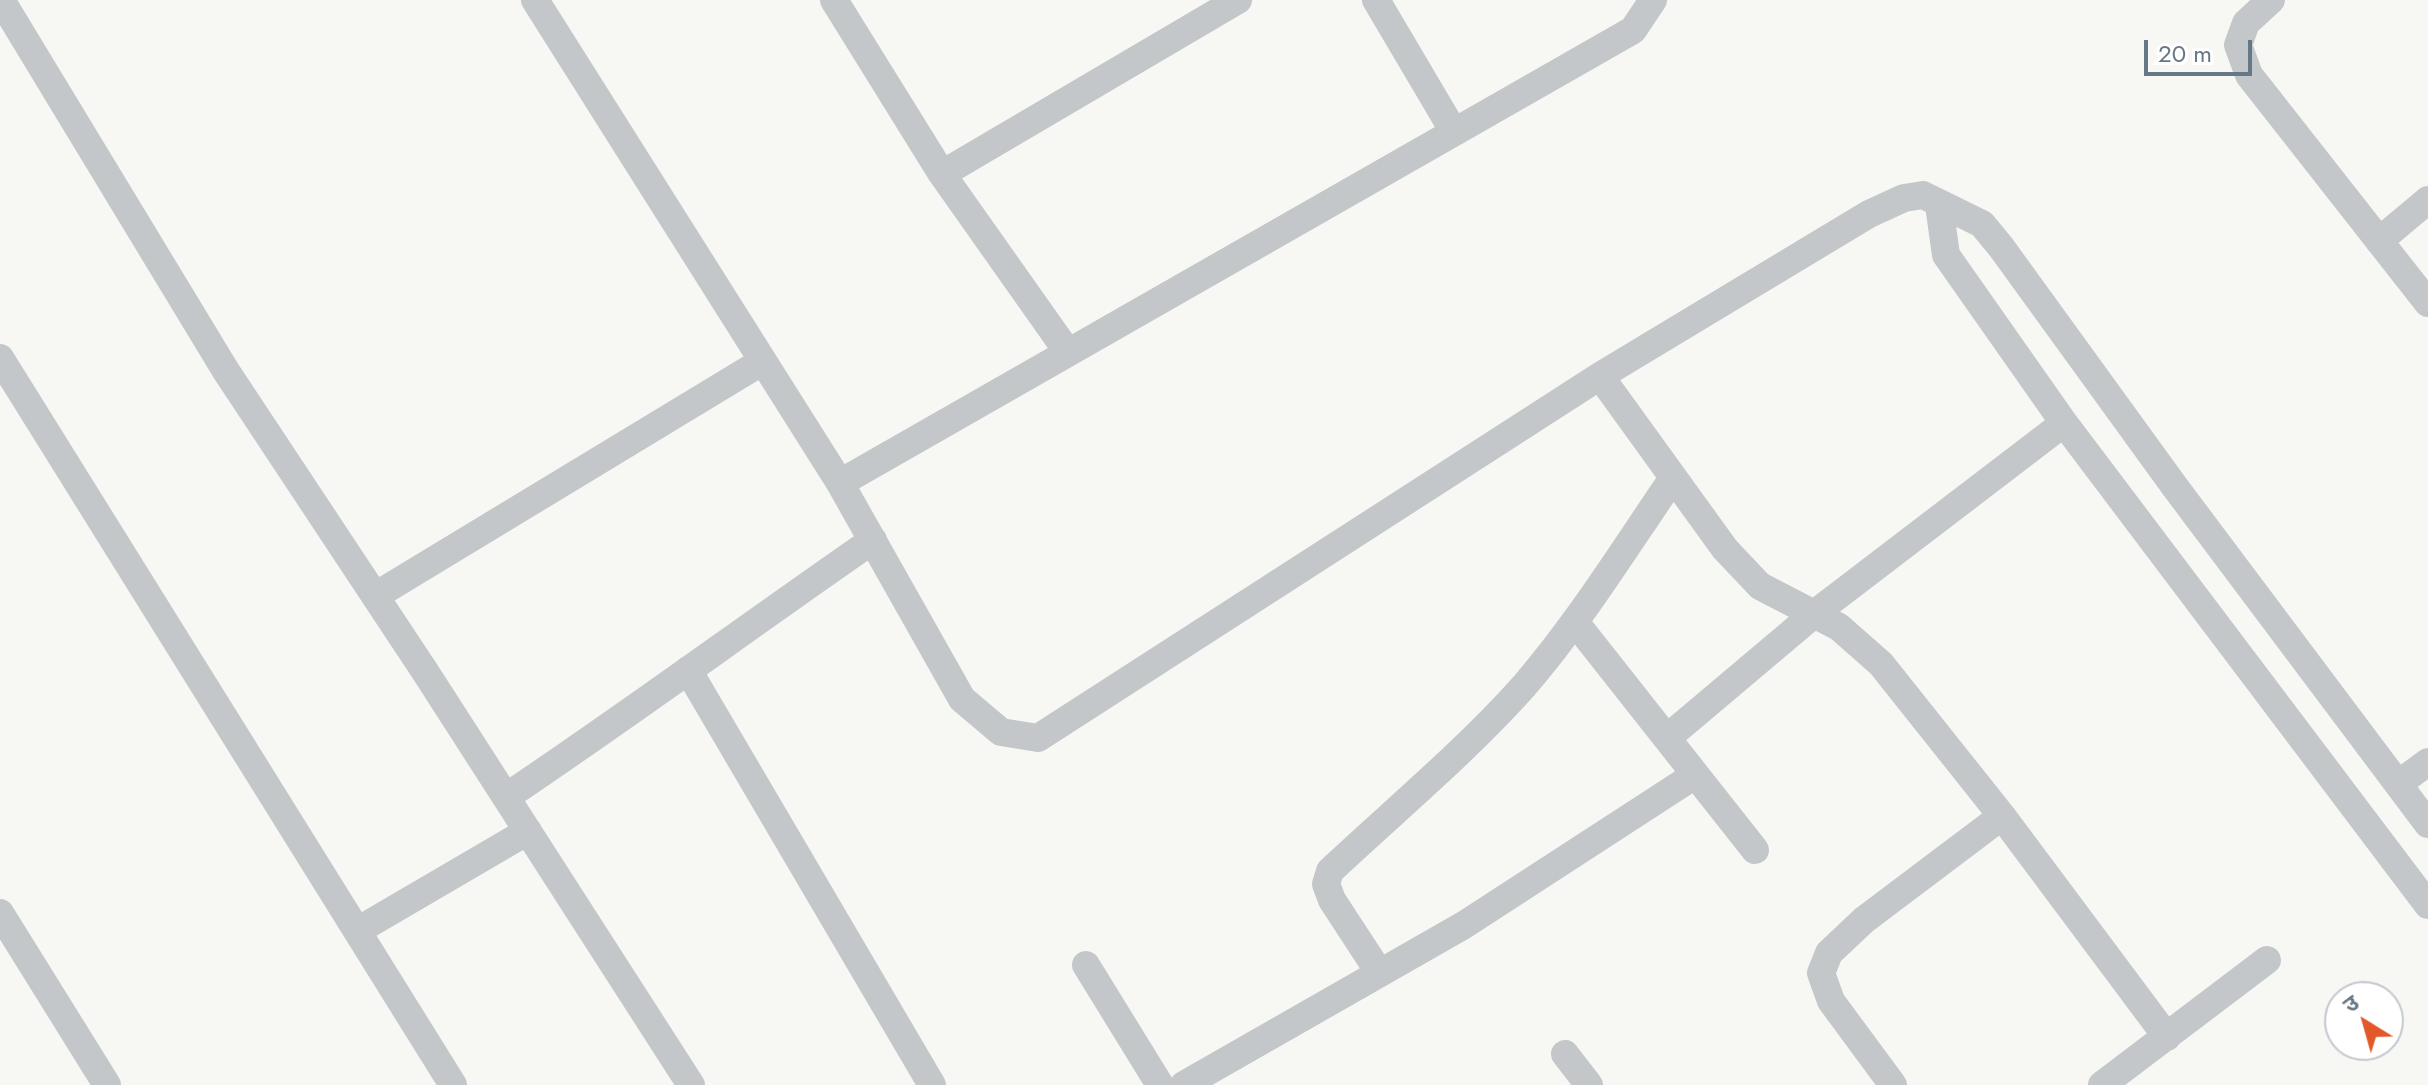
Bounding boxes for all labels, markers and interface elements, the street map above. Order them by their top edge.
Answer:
scale bar [2148,24,2256,74]
text: 20 m [2158,36,2212,71]
north arrow [2324,981,2404,1061]
text: उ [2336,987,2366,1020]

